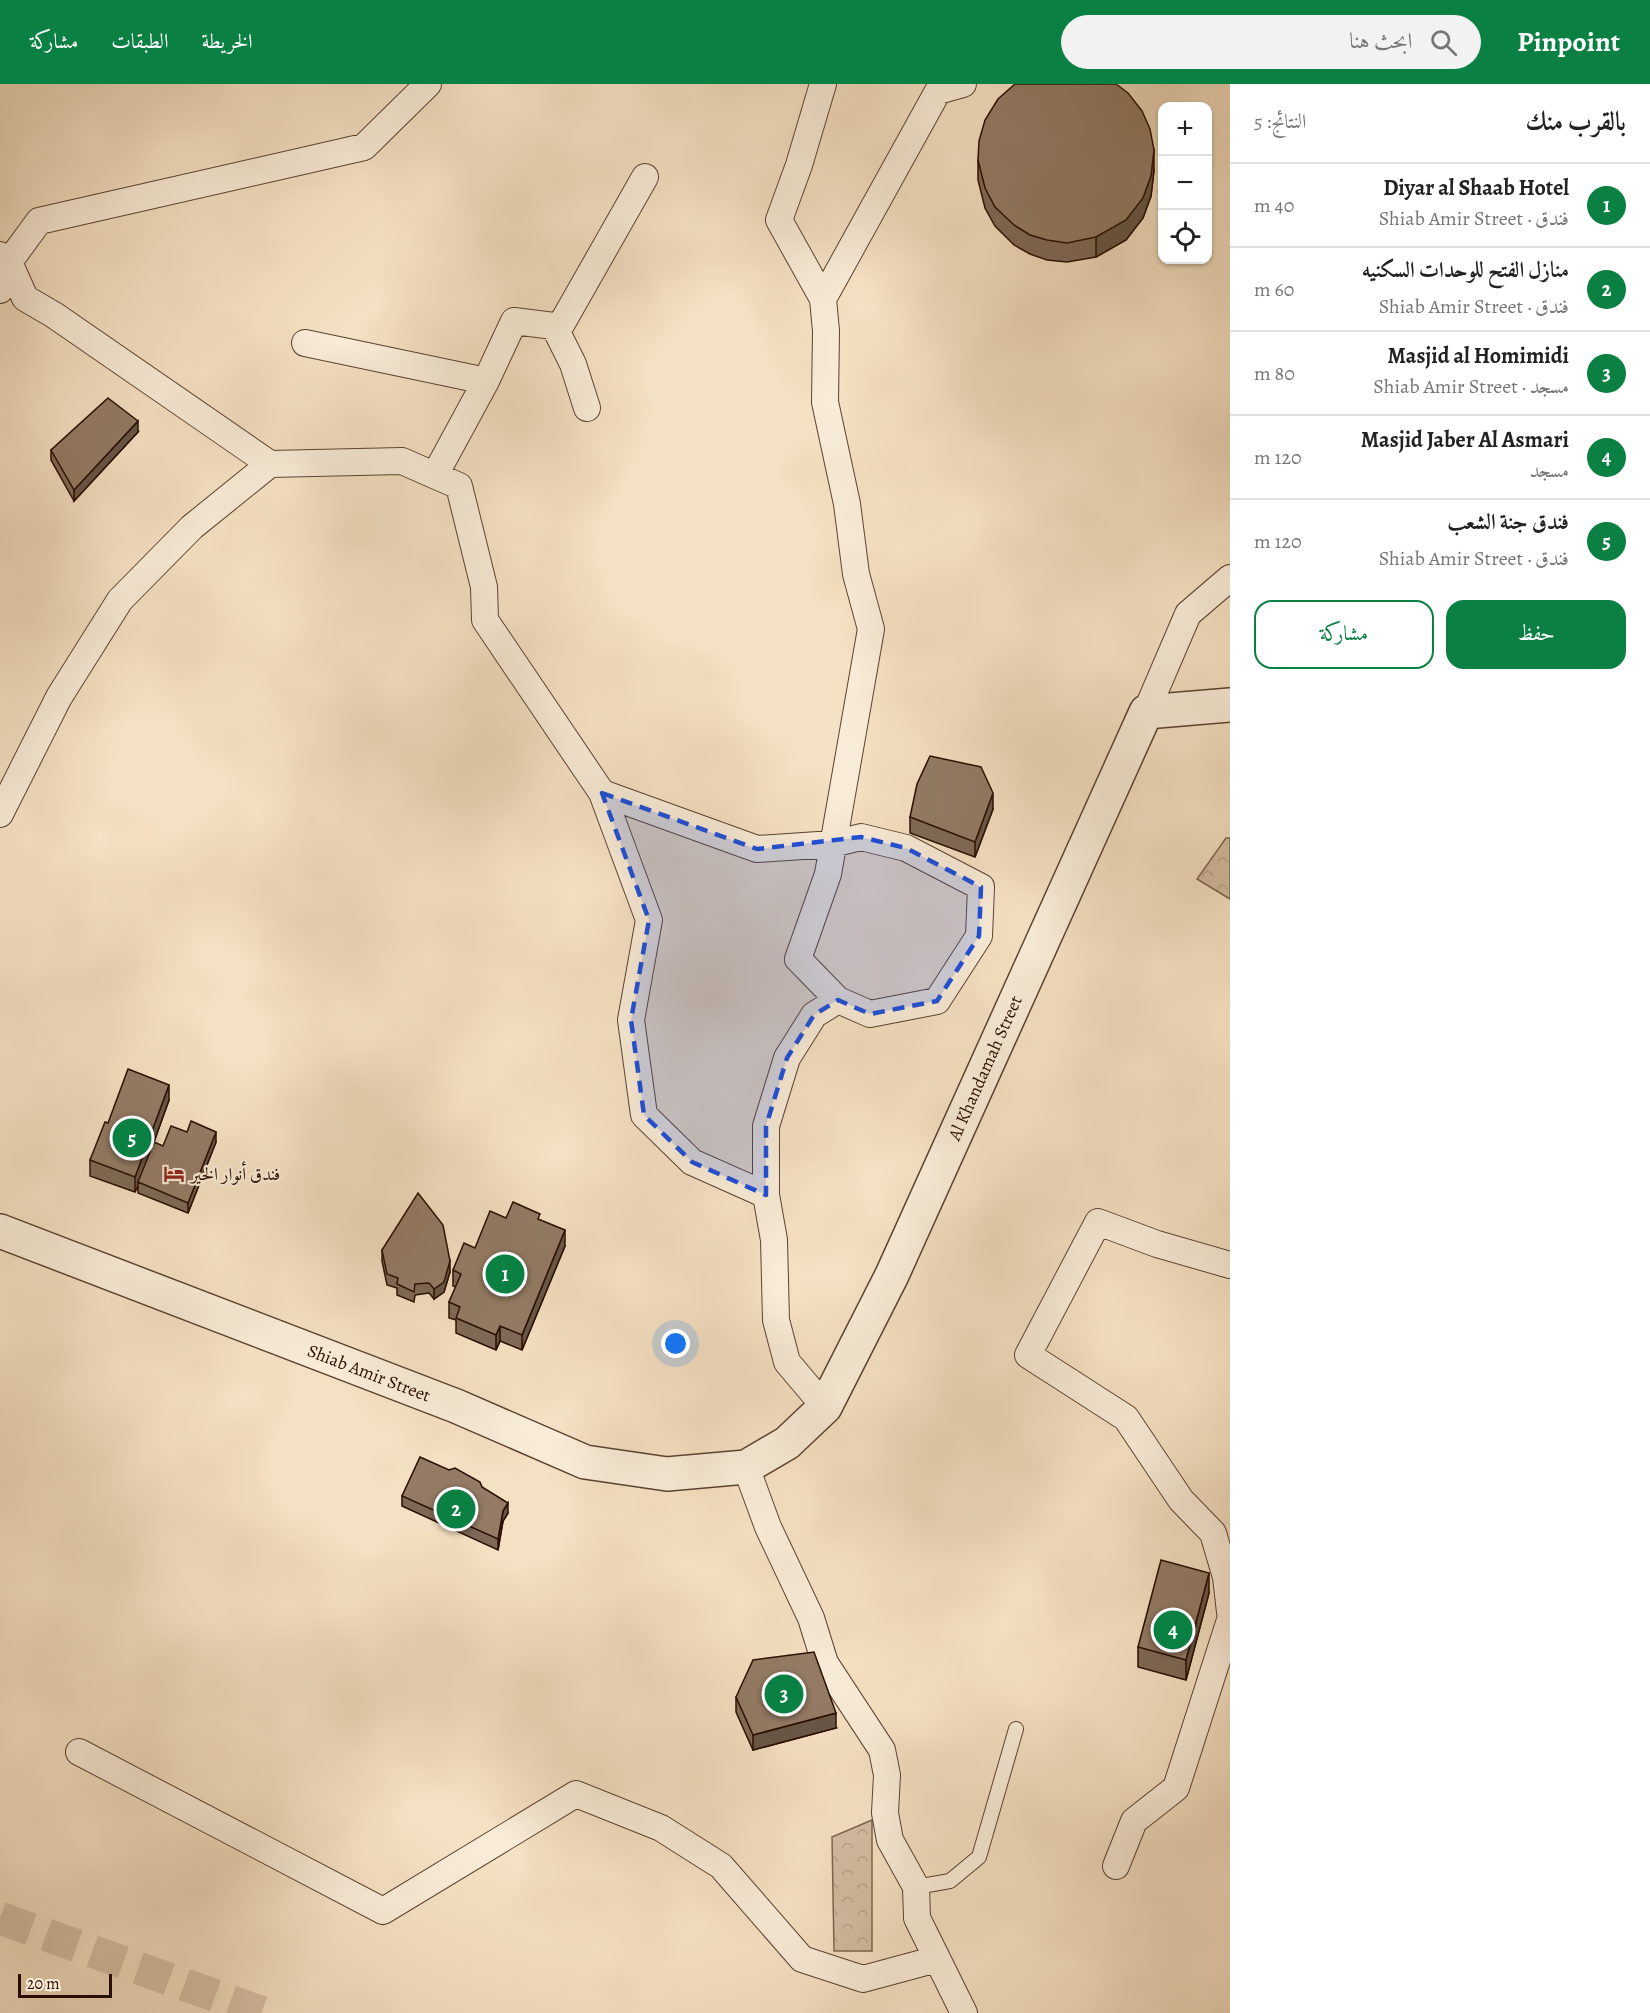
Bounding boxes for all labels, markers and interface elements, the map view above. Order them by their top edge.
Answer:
search box [1061,15,1481,69]
text: Pinpoint [1517,23,1620,61]
text: ابحث هنا [1349,26,1412,56]
icon: search [1427,26,1460,59]
text: مشاركة [30,27,78,55]
text: الطبقات [111,27,168,55]
text: الخريطة [201,27,253,55]
map controls [1158,102,1212,264]
button: + [1158,102,1212,156]
text: بالقرب منك [1525,104,1626,139]
text: النتائج: 5 [1254,108,1306,135]
button: − [1158,156,1212,210]
text: Diyar al Shaab Hotel [1383,173,1569,203]
text: 40 m [1254,192,1294,219]
text: 1 [1603,192,1610,219]
text: فندق · Shiab Amir Street [1379,205,1569,232]
button: locate [1158,210,1212,264]
text: منازل الفتح للوحدات السكنيه [1362,255,1569,285]
text: 60 m [1254,276,1295,303]
text: 2 [1602,276,1611,303]
text: فندق · Shiab Amir Street [1379,293,1569,320]
text: Masjid al Homimidi [1387,341,1569,371]
text: 80 m [1254,360,1295,387]
text: 3 [1602,360,1611,387]
text: مسجد · Shiab Amir Street [1373,373,1569,400]
text: Masjid Jaber Al Asmari [1361,425,1569,455]
text: 120 m [1254,444,1302,471]
text: 4 [1602,444,1611,471]
text: مسجد [1530,457,1569,484]
text: فندق جنة الشعب [1447,507,1569,537]
text: 120 m [1254,528,1302,555]
text: 5 [1602,528,1611,555]
text: فندق · Shiab Amir Street [1379,545,1569,572]
button: مشاركة [1254,600,1434,669]
button: حفظ [1446,600,1626,669]
street label: Al Khandamah Street [942,992,1028,1145]
pin: 5 [112,1116,152,1160]
place label: فندق أنوار الخير [189,1161,280,1186]
hotel icon: فندق أنوار الخير [162,1162,186,1186]
pin: 1 [486,1252,524,1296]
your location [661,1329,690,1358]
street label: Shiab Amir Street [304,1338,434,1408]
pin: 2 [436,1486,476,1532]
pin: 4 [1154,1608,1192,1652]
pin: 3 [764,1672,804,1716]
scale bar [18,1971,112,1998]
text: 20 m [27,1973,60,1995]

